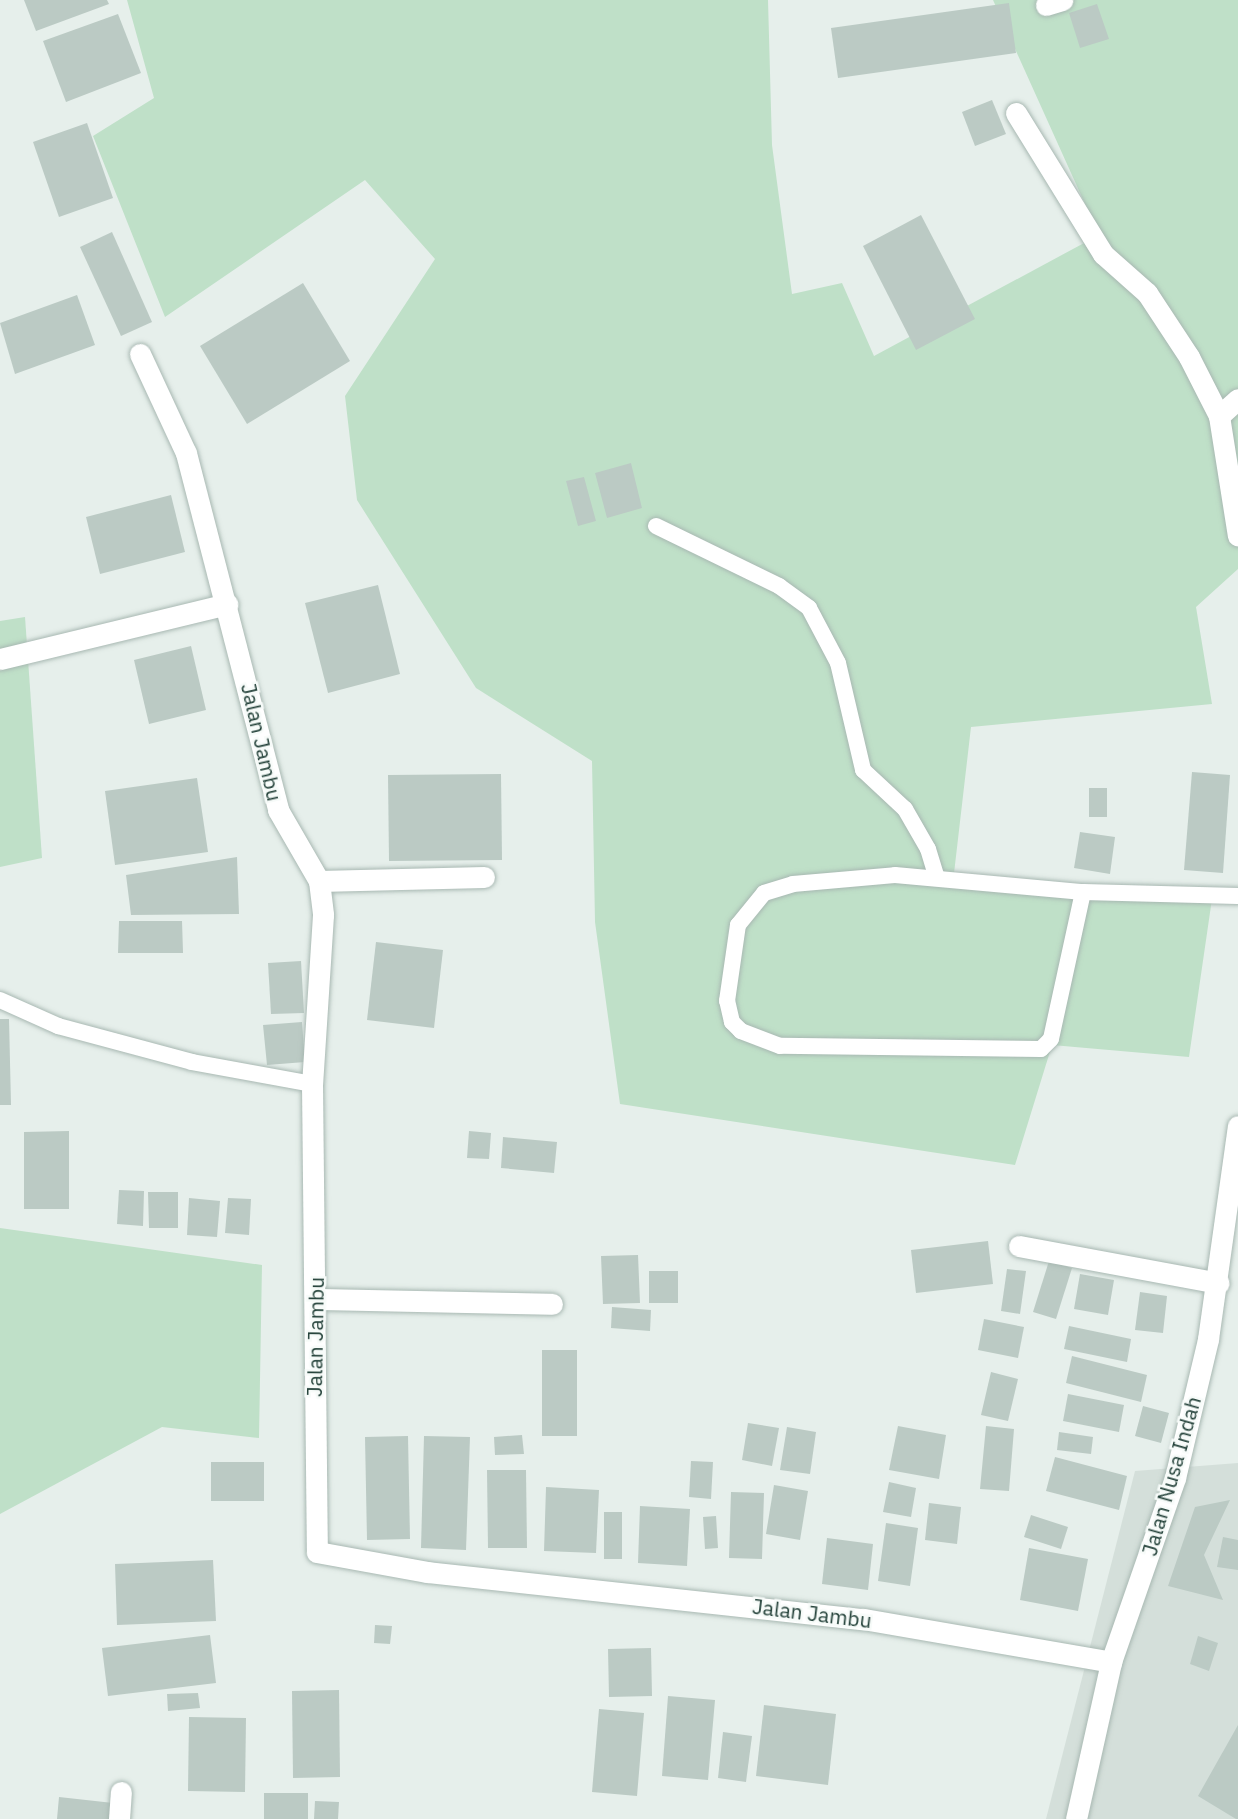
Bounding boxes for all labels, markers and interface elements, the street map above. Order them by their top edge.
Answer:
street label: Jalan Jambu [236,681,288,803]
street label: Jalan Jambu [301,1277,329,1397]
street label: Jalan Nusa Indah [1136,1393,1206,1559]
street label: Jalan Jambu [751,1593,873,1633]

